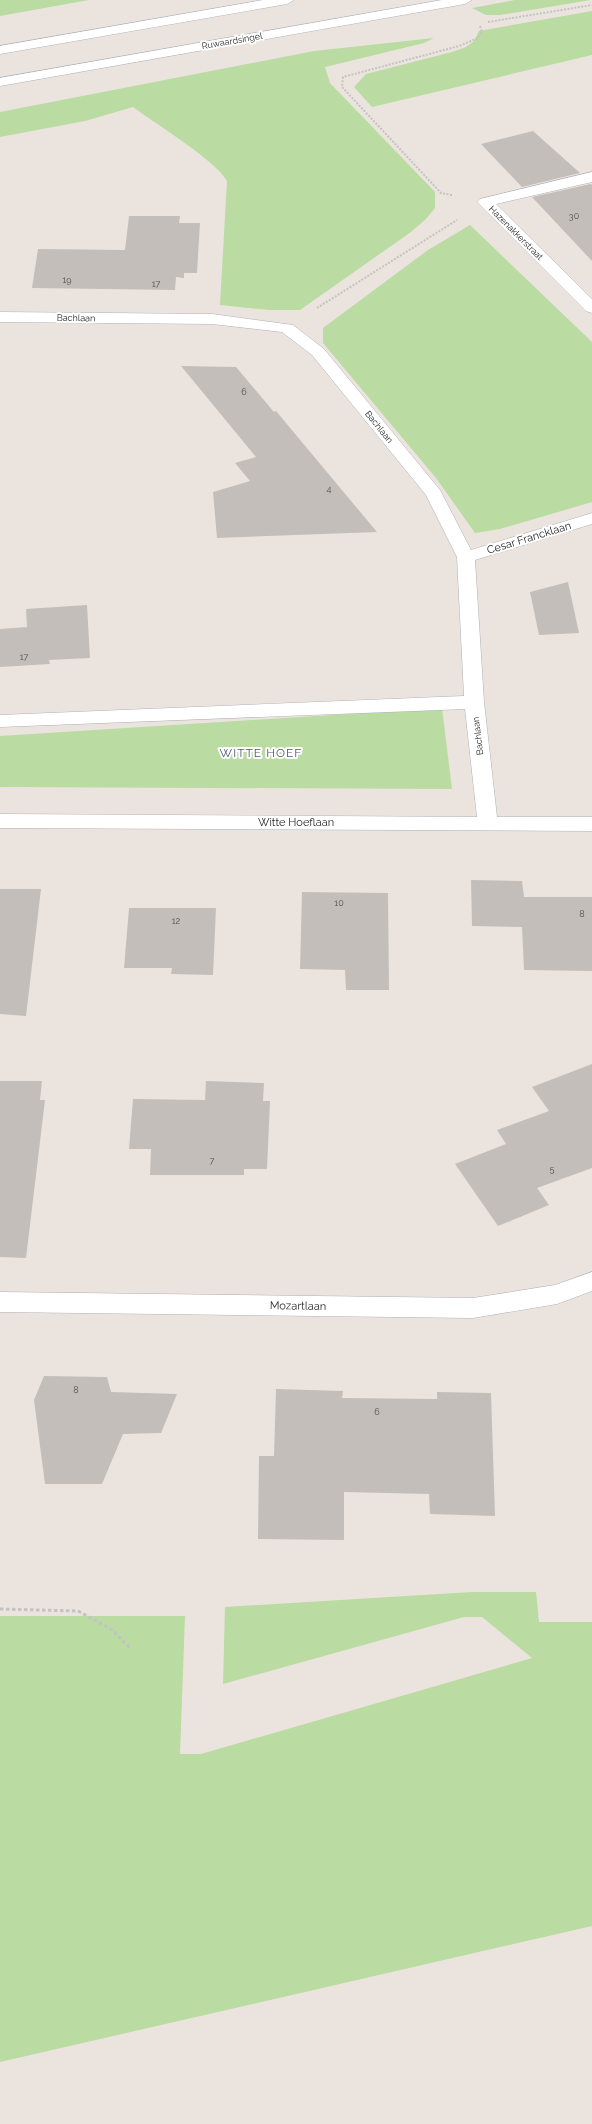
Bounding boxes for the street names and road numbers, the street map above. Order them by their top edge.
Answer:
street label: Ruwaardsingel [201,31,264,51]
street label: Hazenakkerstraat [487,204,545,262]
street label: Bachlaan [57,313,95,323]
street label: Bachlaan [363,409,395,445]
street label: Cesar Francklaan [485,519,573,557]
street label: Bachlaan [471,716,485,756]
street label: Witte Hoeflaan [258,816,334,829]
street label: Mozartlaan [270,1299,326,1313]

